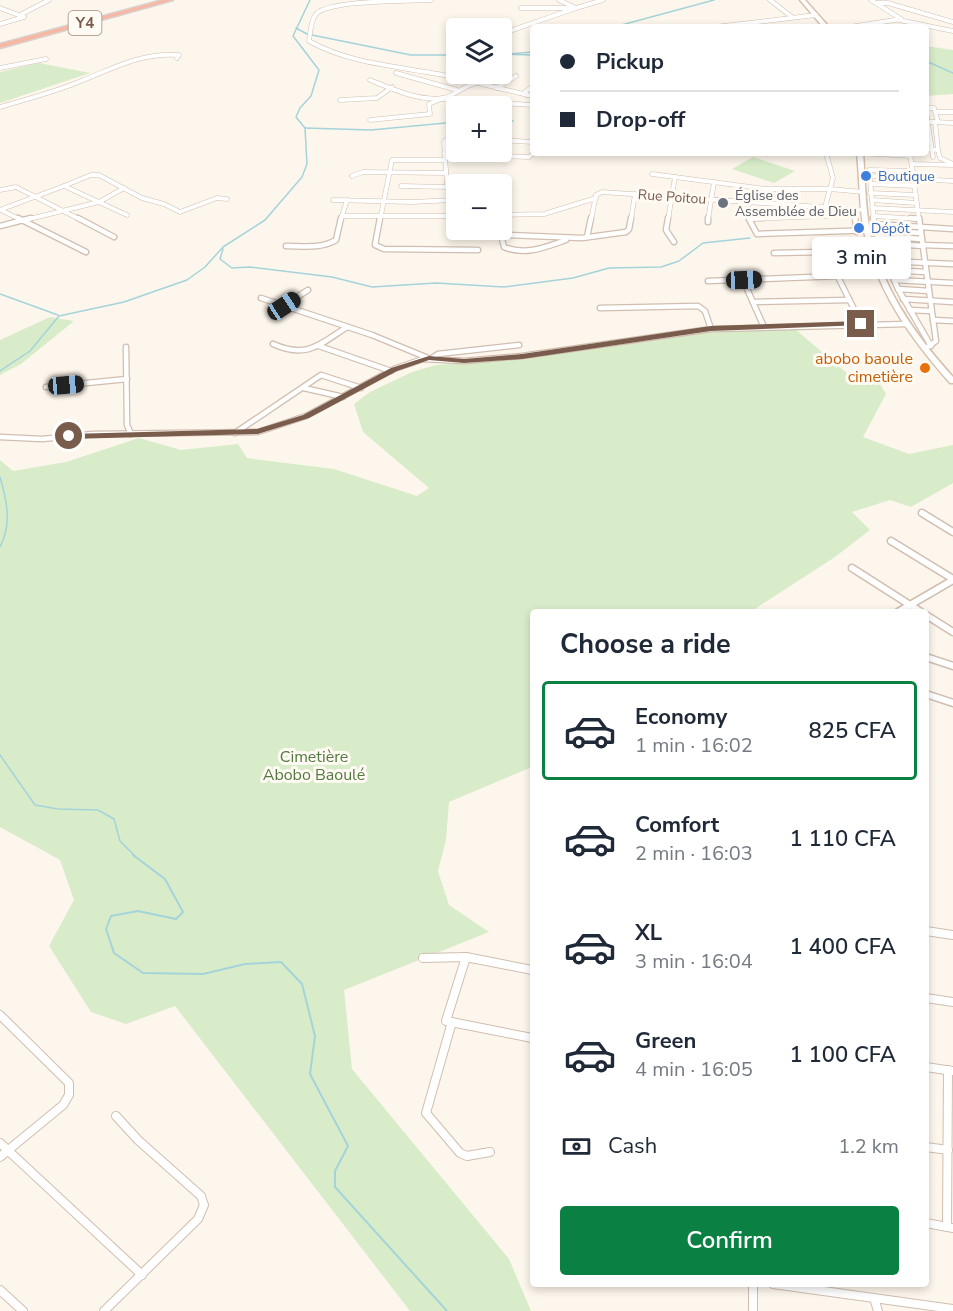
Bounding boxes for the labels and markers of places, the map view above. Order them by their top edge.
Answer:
place label: Boutique [878,167,935,186]
marker: Boutique [859,169,873,183]
place label: Église des Assemblée de Dieu [735,186,857,221]
marker: Église des Assemblée de Dieu [716,196,730,210]
place label: Dépôt [871,219,910,238]
marker: Dépôt [852,221,866,235]
place label: abobo baoule cimetière [815,348,913,388]
marker: abobo baoule cimetière [918,361,932,375]

